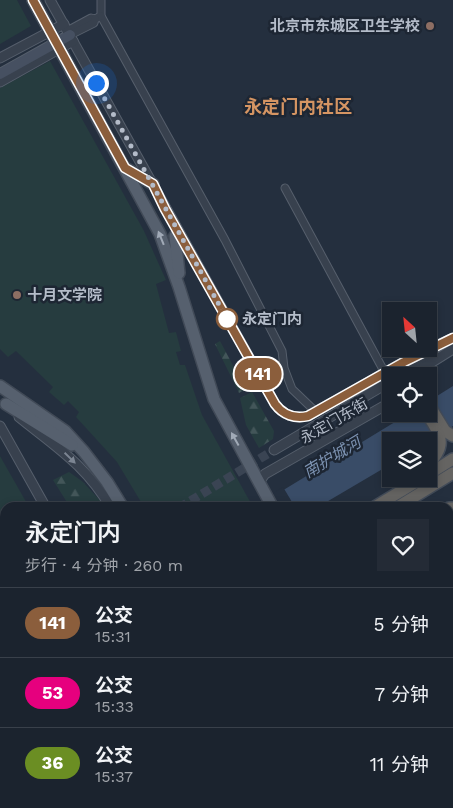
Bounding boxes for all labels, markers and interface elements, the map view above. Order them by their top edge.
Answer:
place label: 北京市东城区卫生学校 [270,17,420,35]
marker: 北京市东城区卫生学校 [424,20,436,32]
your location [84,71,109,96]
district label: 永定门内社区 [244,96,352,117]
one-way arrow [157,231,165,245]
place label: 十月文学院 [27,286,102,304]
marker: 十月文学院 [11,289,23,301]
north arrow [382,302,438,358]
map controls [382,302,437,487]
marker: 永定门内 [216,308,238,330]
place label: 永定门内 [242,310,302,328]
line badge: 141 [229,358,287,390]
text: 141 [245,363,271,384]
button: locate [382,367,437,422]
street label: 永定门东街 [297,394,371,448]
water label: 南护城河 [300,431,367,482]
button: layers [382,432,437,487]
one-way arrow [230,433,239,446]
one-way arrow [64,452,76,464]
text: 永定门内 [25,519,121,547]
button: heart [377,519,429,571]
text: 步行 · 4 分钟 · 260 m [25,556,183,575]
text: 公交 [95,604,133,627]
text: 141 [39,612,66,633]
text: 5 分钟 [373,613,429,636]
text: 15:31 [95,627,131,646]
text: 公交 [95,674,133,697]
text: 53 [42,682,63,703]
text: 7 分钟 [374,683,429,706]
text: 15:33 [95,697,134,716]
text: 公交 [95,744,133,767]
text: 36 [42,752,63,773]
text: 11 分钟 [370,753,429,776]
text: 15:37 [95,767,133,786]

